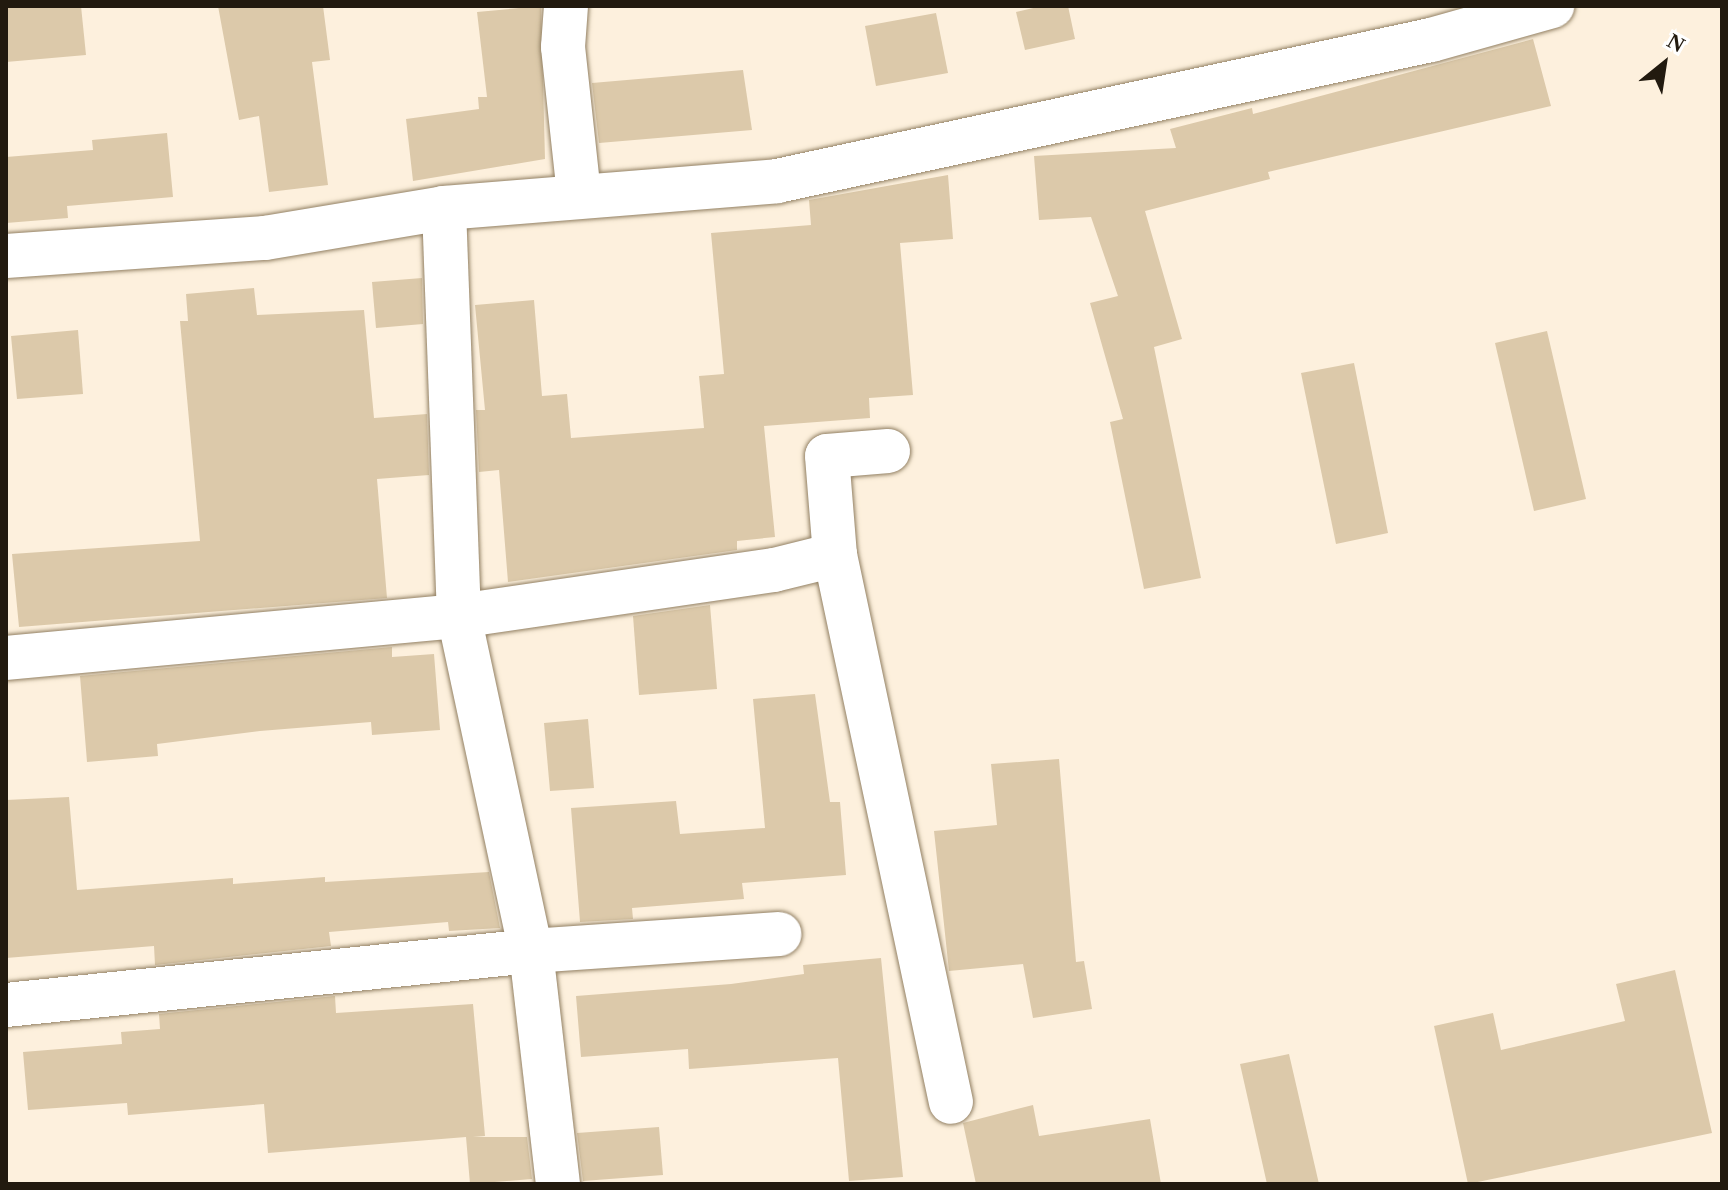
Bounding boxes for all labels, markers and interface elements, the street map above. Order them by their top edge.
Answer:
north arrow [1624,24,1704,104]
text: N [1663,28,1689,58]

